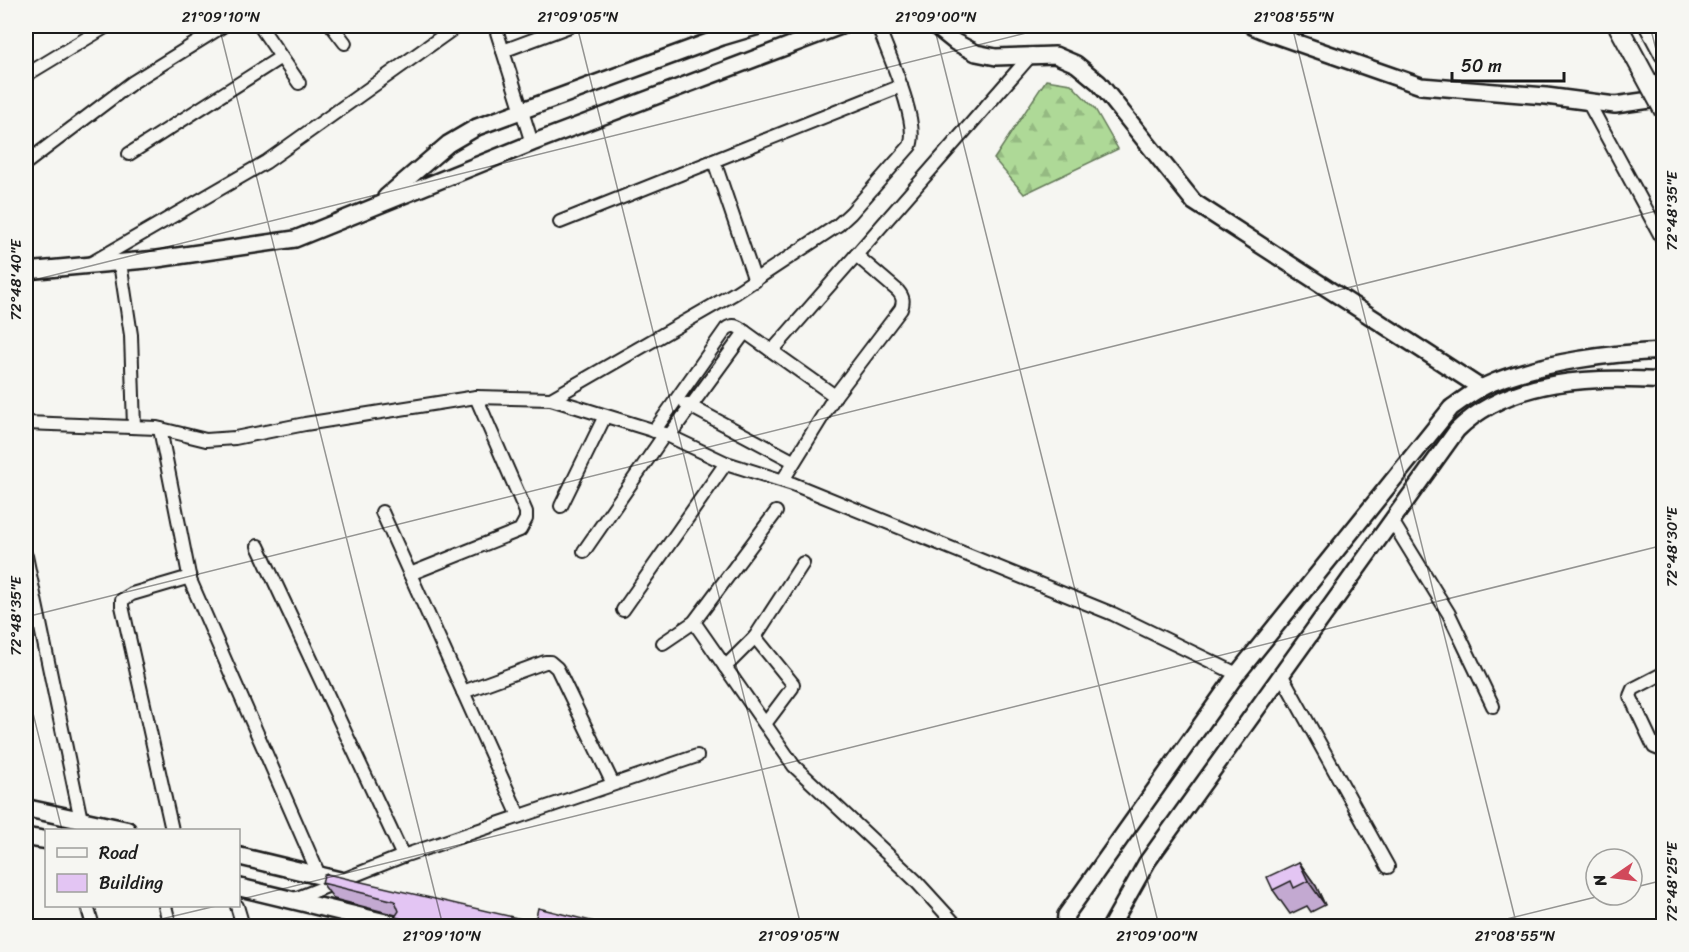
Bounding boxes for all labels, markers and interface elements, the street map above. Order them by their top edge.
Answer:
text: 21°09'10"N [182,4,261,30]
text: 21°09'05"N [537,4,619,30]
text: 21°09'00"N [895,4,977,30]
text: 21°08'55"N [1254,4,1335,30]
scale bar [1452,45,1564,83]
text: 50 m [1461,50,1502,82]
text: 72°48'35"E [1659,170,1685,251]
text: 72°48'40"E [3,238,29,321]
text: 72°48'30"E [1659,505,1685,587]
text: 72°48'35"E [3,575,29,656]
legend [45,829,240,907]
text: Road [99,837,139,869]
text: 72°48'25"E [1659,840,1685,922]
north arrow [1584,847,1644,907]
text: Building [99,867,163,899]
text: N [1584,871,1616,890]
text: 21°09'10"N [403,923,482,949]
text: 21°09'05"N [758,923,840,949]
text: 21°09'00"N [1116,923,1198,949]
text: 21°08'55"N [1475,923,1556,949]

